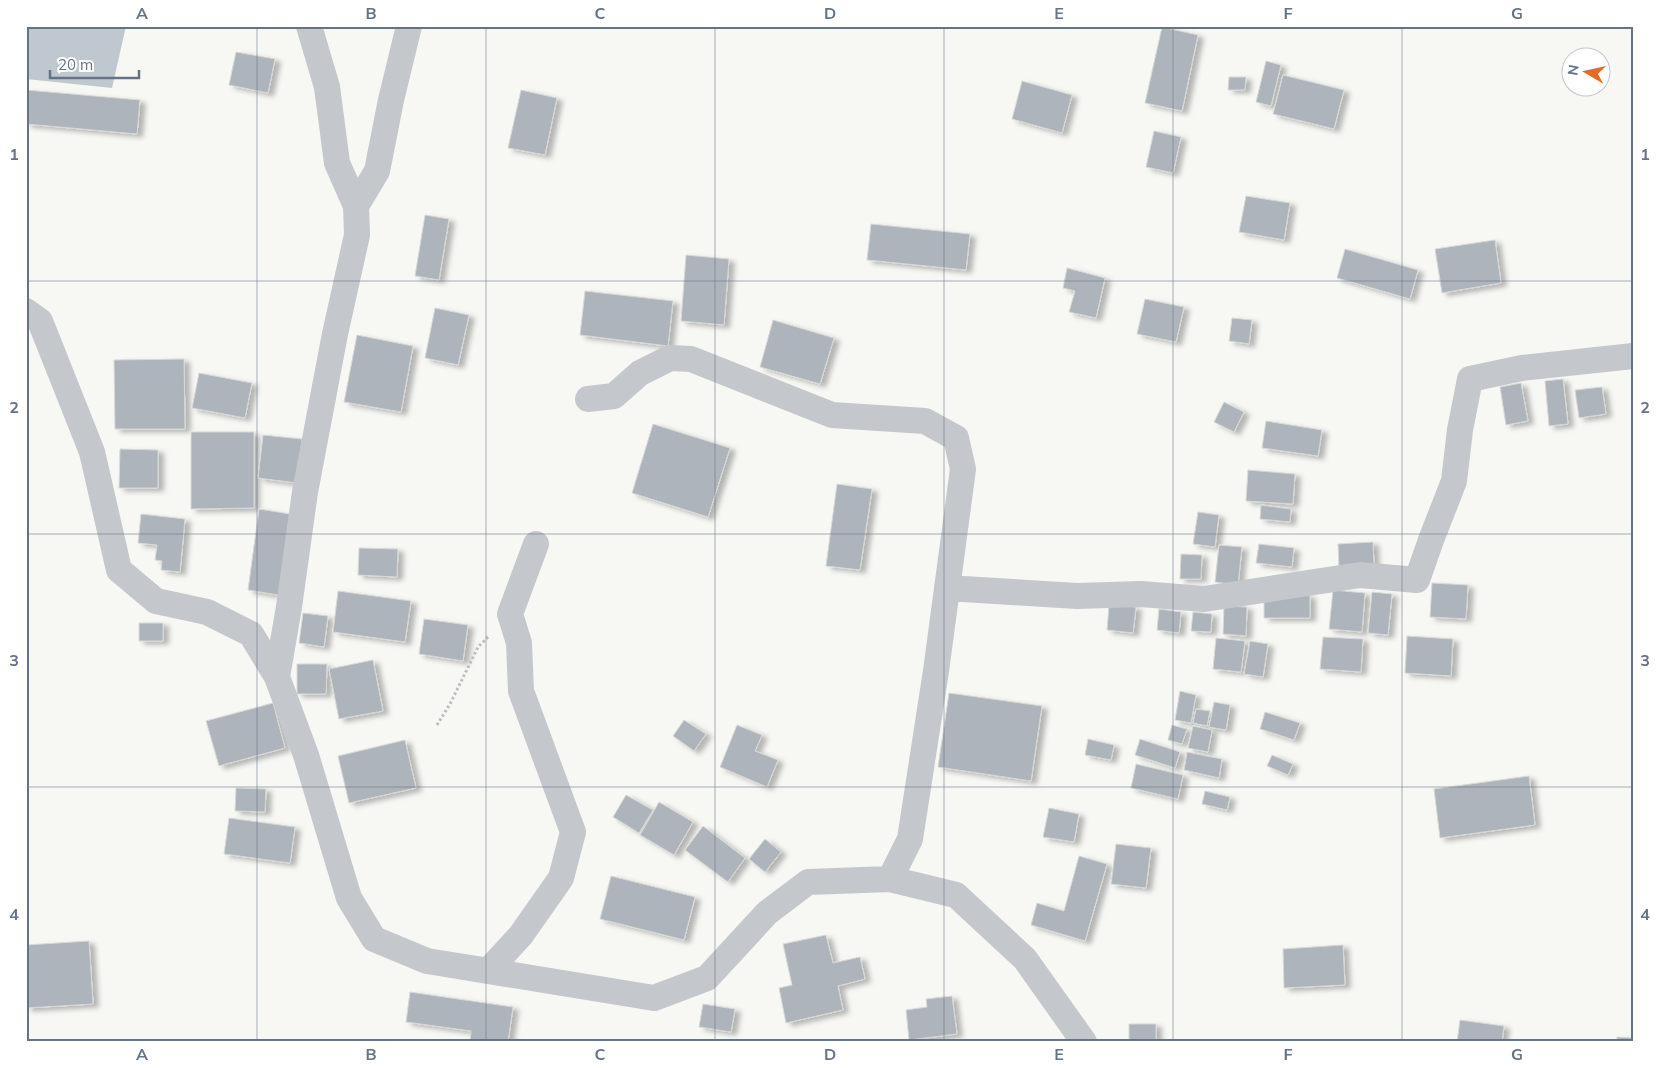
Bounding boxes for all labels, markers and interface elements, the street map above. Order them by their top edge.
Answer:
text: A [136,3,148,23]
text: B [365,3,377,23]
text: C [595,3,606,23]
text: D [824,3,836,23]
text: E [1054,3,1064,23]
text: F [1283,3,1293,23]
text: G [1511,3,1523,23]
scale bar [50,48,139,80]
north arrow [1562,48,1612,98]
text: 20 m [58,55,93,74]
text: N [1563,63,1583,77]
text: 1 [9,144,19,164]
text: 1 [1640,144,1650,164]
text: 2 [9,397,19,417]
text: 2 [1640,397,1650,417]
text: 3 [9,650,19,670]
text: 3 [1640,650,1650,670]
text: 4 [9,904,19,924]
text: 4 [1640,904,1650,924]
text: A [136,1044,148,1064]
text: B [365,1044,377,1064]
text: C [595,1044,606,1064]
text: D [824,1044,836,1064]
text: E [1054,1044,1064,1064]
text: F [1283,1044,1293,1064]
text: G [1511,1044,1523,1064]

